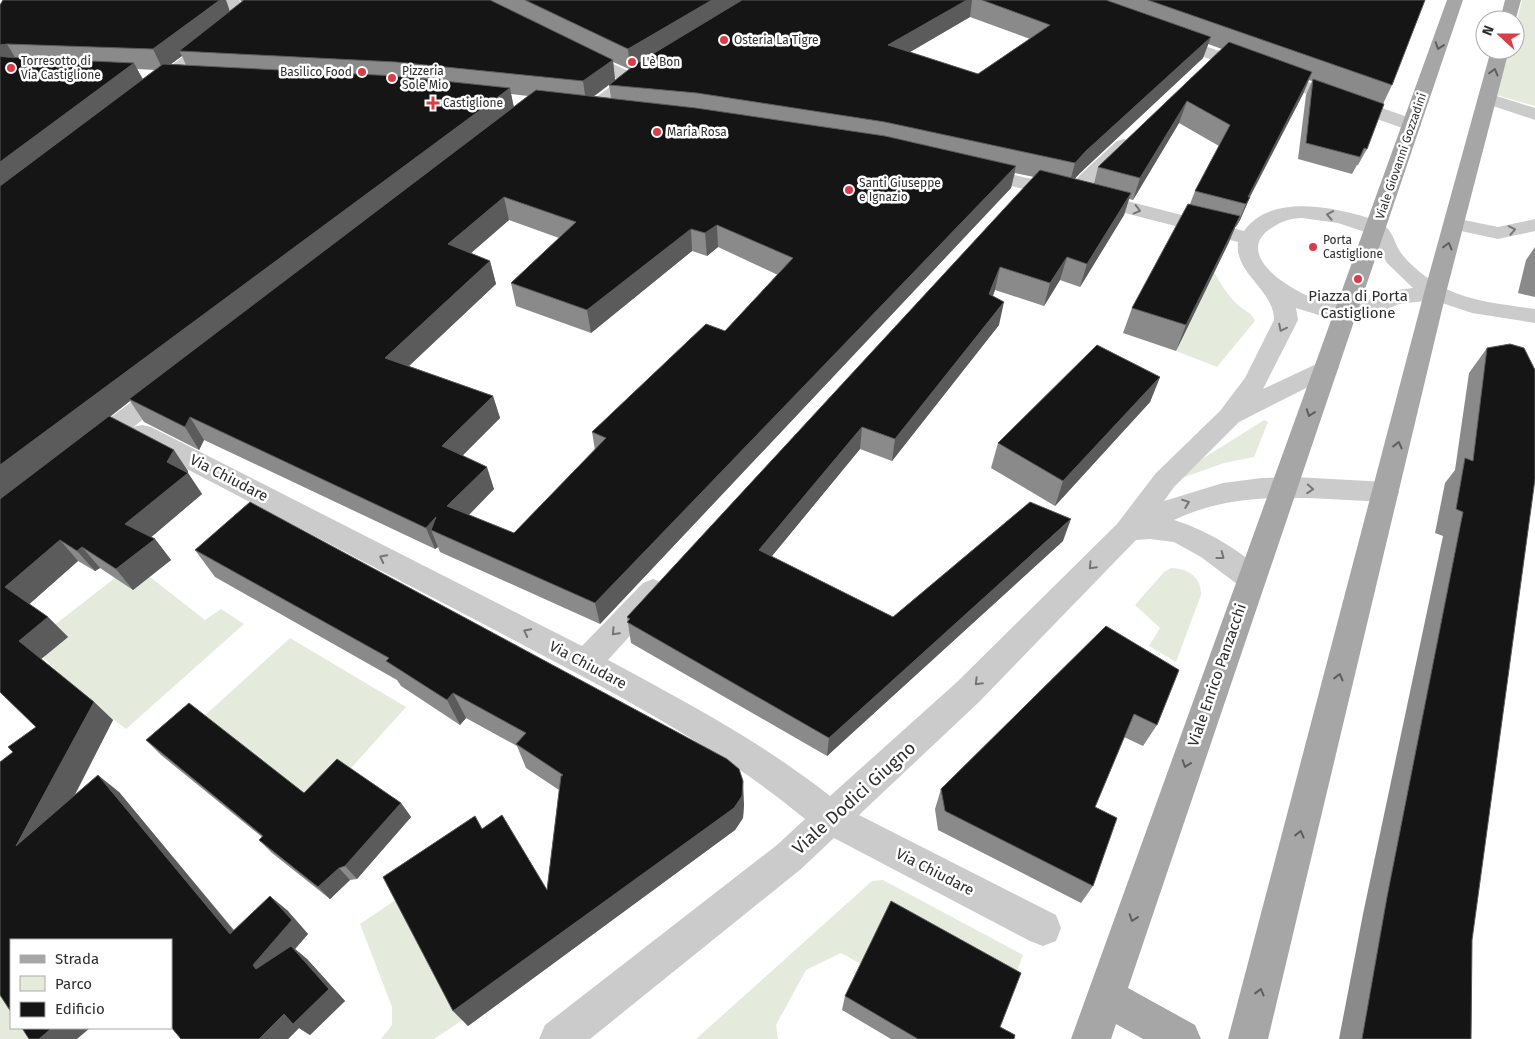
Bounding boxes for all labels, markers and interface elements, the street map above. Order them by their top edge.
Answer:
north arrow [1475,10,1525,60]
text: N [1479,23,1498,38]
place label: Osteria La Tigre [734,33,819,47]
marker: Osteria La Tigre [718,34,730,46]
one-way arrow [1435,41,1445,50]
place label: Torresotto di Via Castiglione [21,54,101,82]
place label: L'è Bon [642,55,680,69]
marker: L'è Bon [626,56,638,68]
marker: Torresotto di Via Castiglione [5,62,17,74]
place label: Pizzeria Sole Mio [402,64,448,92]
place label: Basilico Food [280,65,352,79]
marker: Basilico Food [356,66,368,78]
one-way arrow [1488,68,1499,77]
marker: Pizzeria Sole Mio [386,72,398,84]
street label: Viale Giovanni Gozzadini [1373,91,1429,221]
place label: Castiglione [443,96,503,110]
marker: Castiglione [427,97,439,109]
place label: Maria Rosa [667,125,727,139]
marker: Maria Rosa [651,126,663,138]
place label: Santi Giuseppe e Ignazio [859,176,941,204]
marker: Santi Giuseppe e Ignazio [843,184,855,196]
one-way arrow [1132,204,1140,214]
one-way arrow [1325,210,1334,221]
one-way arrow [1508,225,1516,236]
place label: Porta Castiglione [1323,233,1383,261]
marker: Porta Castiglione [1307,241,1319,253]
one-way arrow [1442,242,1453,251]
marker: Piazza di Porta Castiglione [1352,273,1364,285]
place label: Piazza di Porta Castiglione [1308,287,1408,322]
one-way arrow [1278,323,1288,332]
one-way arrow [1306,408,1316,416]
one-way arrow [1392,440,1403,449]
street label: Via Chiudare [187,451,271,505]
one-way arrow [1306,483,1314,494]
one-way arrow [1181,499,1190,509]
one-way arrow [1215,550,1224,558]
one-way arrow [379,554,388,564]
one-way arrow [1089,561,1098,570]
street label: Viale Enrico Panzacchi [1184,601,1250,749]
one-way arrow [612,626,621,635]
one-way arrow [524,628,533,638]
street label: Via Chiudare [546,637,630,693]
one-way arrow [1334,673,1344,681]
one-way arrow [975,676,984,685]
street label: Viale Dodici Giugno [788,737,920,859]
one-way arrow [1182,759,1192,768]
one-way arrow [1294,830,1305,839]
street label: Via Chiudare [893,845,977,899]
one-way arrow [1129,913,1139,921]
legend [10,939,172,1029]
text: Strada [55,950,99,968]
text: Parco [55,975,92,993]
one-way arrow [1254,987,1265,996]
text: Edificio [55,1000,105,1018]

